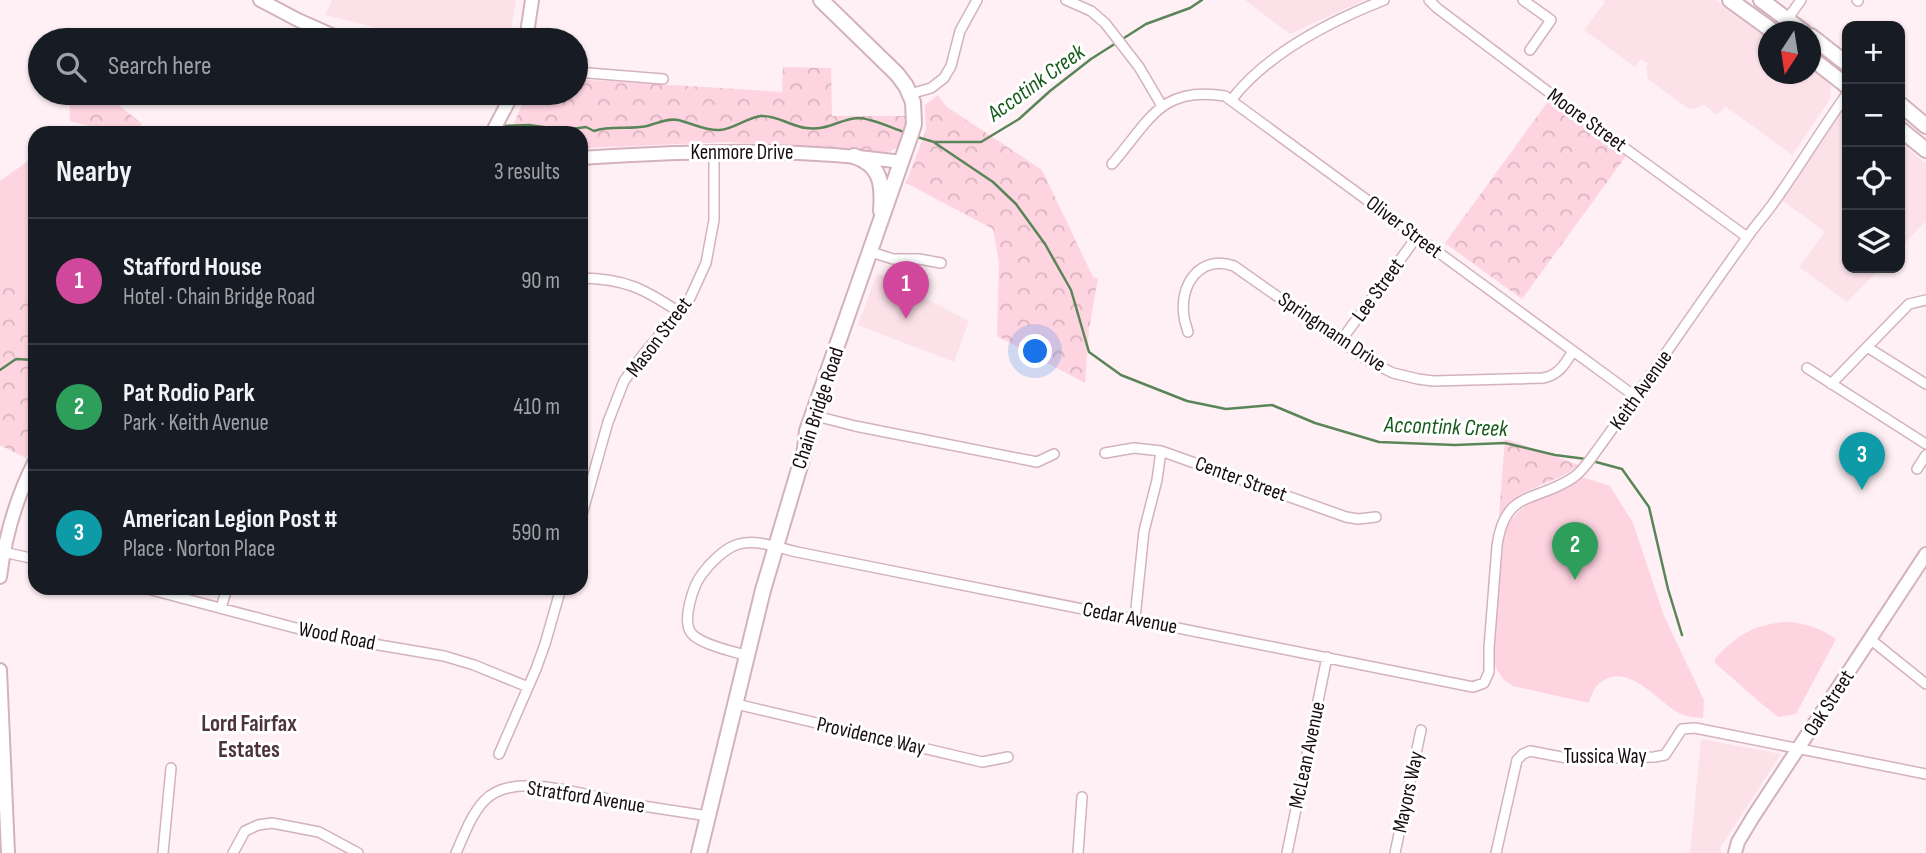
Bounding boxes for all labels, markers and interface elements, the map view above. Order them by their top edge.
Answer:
north arrow [1758,21,1821,84]
map controls [1842,21,1905,273]
button: + [1842,21,1905,84]
search box [28,28,588,105]
water label: Accotink Creek [981,37,1091,128]
icon: search [52,48,90,86]
text: Search here [108,51,211,82]
street label: Moore Street [1543,83,1631,157]
button: − [1842,84,1905,147]
street label: Kenmore Drive [691,140,793,165]
button: locate [1842,147,1905,210]
text: Nearby [56,154,132,190]
text: 3 results [494,158,560,186]
street label: Oliver Street [1361,190,1447,264]
button: layers [1842,210,1905,273]
text: Stafford House [123,252,262,283]
street label: Lee Street [1347,253,1409,327]
pin: 1 [883,261,929,319]
text: 1 [74,267,84,295]
text: 90 m [521,267,560,295]
text: Hotel · Chain Bridge Road [123,283,315,311]
street label: Springmann Drive [1273,287,1391,377]
street label: Mason Street [621,292,697,382]
your location [1018,334,1052,368]
street label: Chain Bridge Road [787,344,849,472]
street label: Keith Avenue [1605,345,1677,435]
text: Pat Rodio Park [123,378,255,409]
text: 2 [74,393,84,421]
text: 410 m [514,393,560,421]
text: Park · Keith Avenue [123,409,269,437]
water label: Accontink Creek [1383,411,1510,443]
pin: 3 [1839,432,1885,490]
street label: Center Street [1192,451,1290,507]
text: American Legion Post # [123,504,337,535]
text: 3 [74,519,84,547]
text: 590 m [512,519,560,547]
pin: 2 [1552,522,1598,580]
text: Place · Norton Place [123,535,275,563]
street label: Cedar Avenue [1080,597,1180,639]
street label: Wood Road [296,616,378,656]
street label: Oak Street [1798,665,1860,741]
street label: McLean Avenue [1283,699,1331,811]
district label: Lord Fairfax Estates [201,710,297,764]
street label: Providence Way [814,711,928,761]
street label: Tussica Way [1563,744,1647,769]
street label: Mayors Way [1387,749,1429,835]
street label: Stratford Avenue [525,775,647,819]

